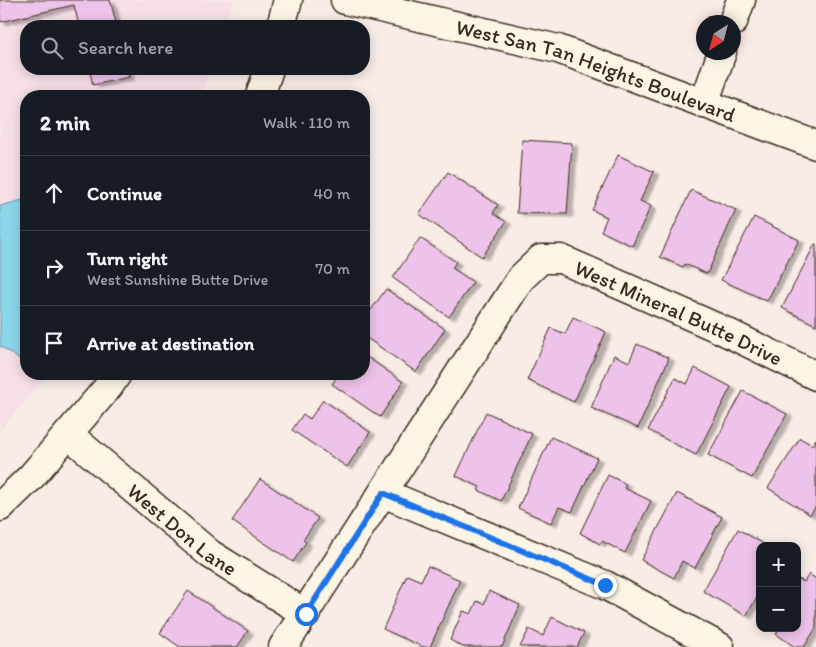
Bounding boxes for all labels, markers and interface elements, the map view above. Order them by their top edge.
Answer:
street label: West San Tan Heights Boulevard [454,13,740,127]
north arrow [696,15,741,60]
search box [20,20,370,75]
icon: search [38,34,66,62]
text: Search here [78,36,173,59]
text: 2 min [40,110,90,135]
text: Walk · 110 m [263,113,350,132]
icon: ahead [40,179,68,207]
text: Continue [87,182,162,205]
text: 40 m [313,184,350,203]
text: Turn right [87,247,168,270]
icon: right [40,254,68,282]
street label: West Mineral Butte Drive [571,254,787,370]
text: 70 m [315,259,350,278]
text: West Sunshine Butte Drive [87,270,268,289]
icon: arrive [40,329,68,357]
text: Arrive at destination [87,332,254,355]
street label: West Don Lane [123,478,242,580]
map controls [756,542,801,632]
button: + [756,542,801,587]
route end [594,574,617,597]
button: − [756,587,801,632]
route start [295,603,318,626]

